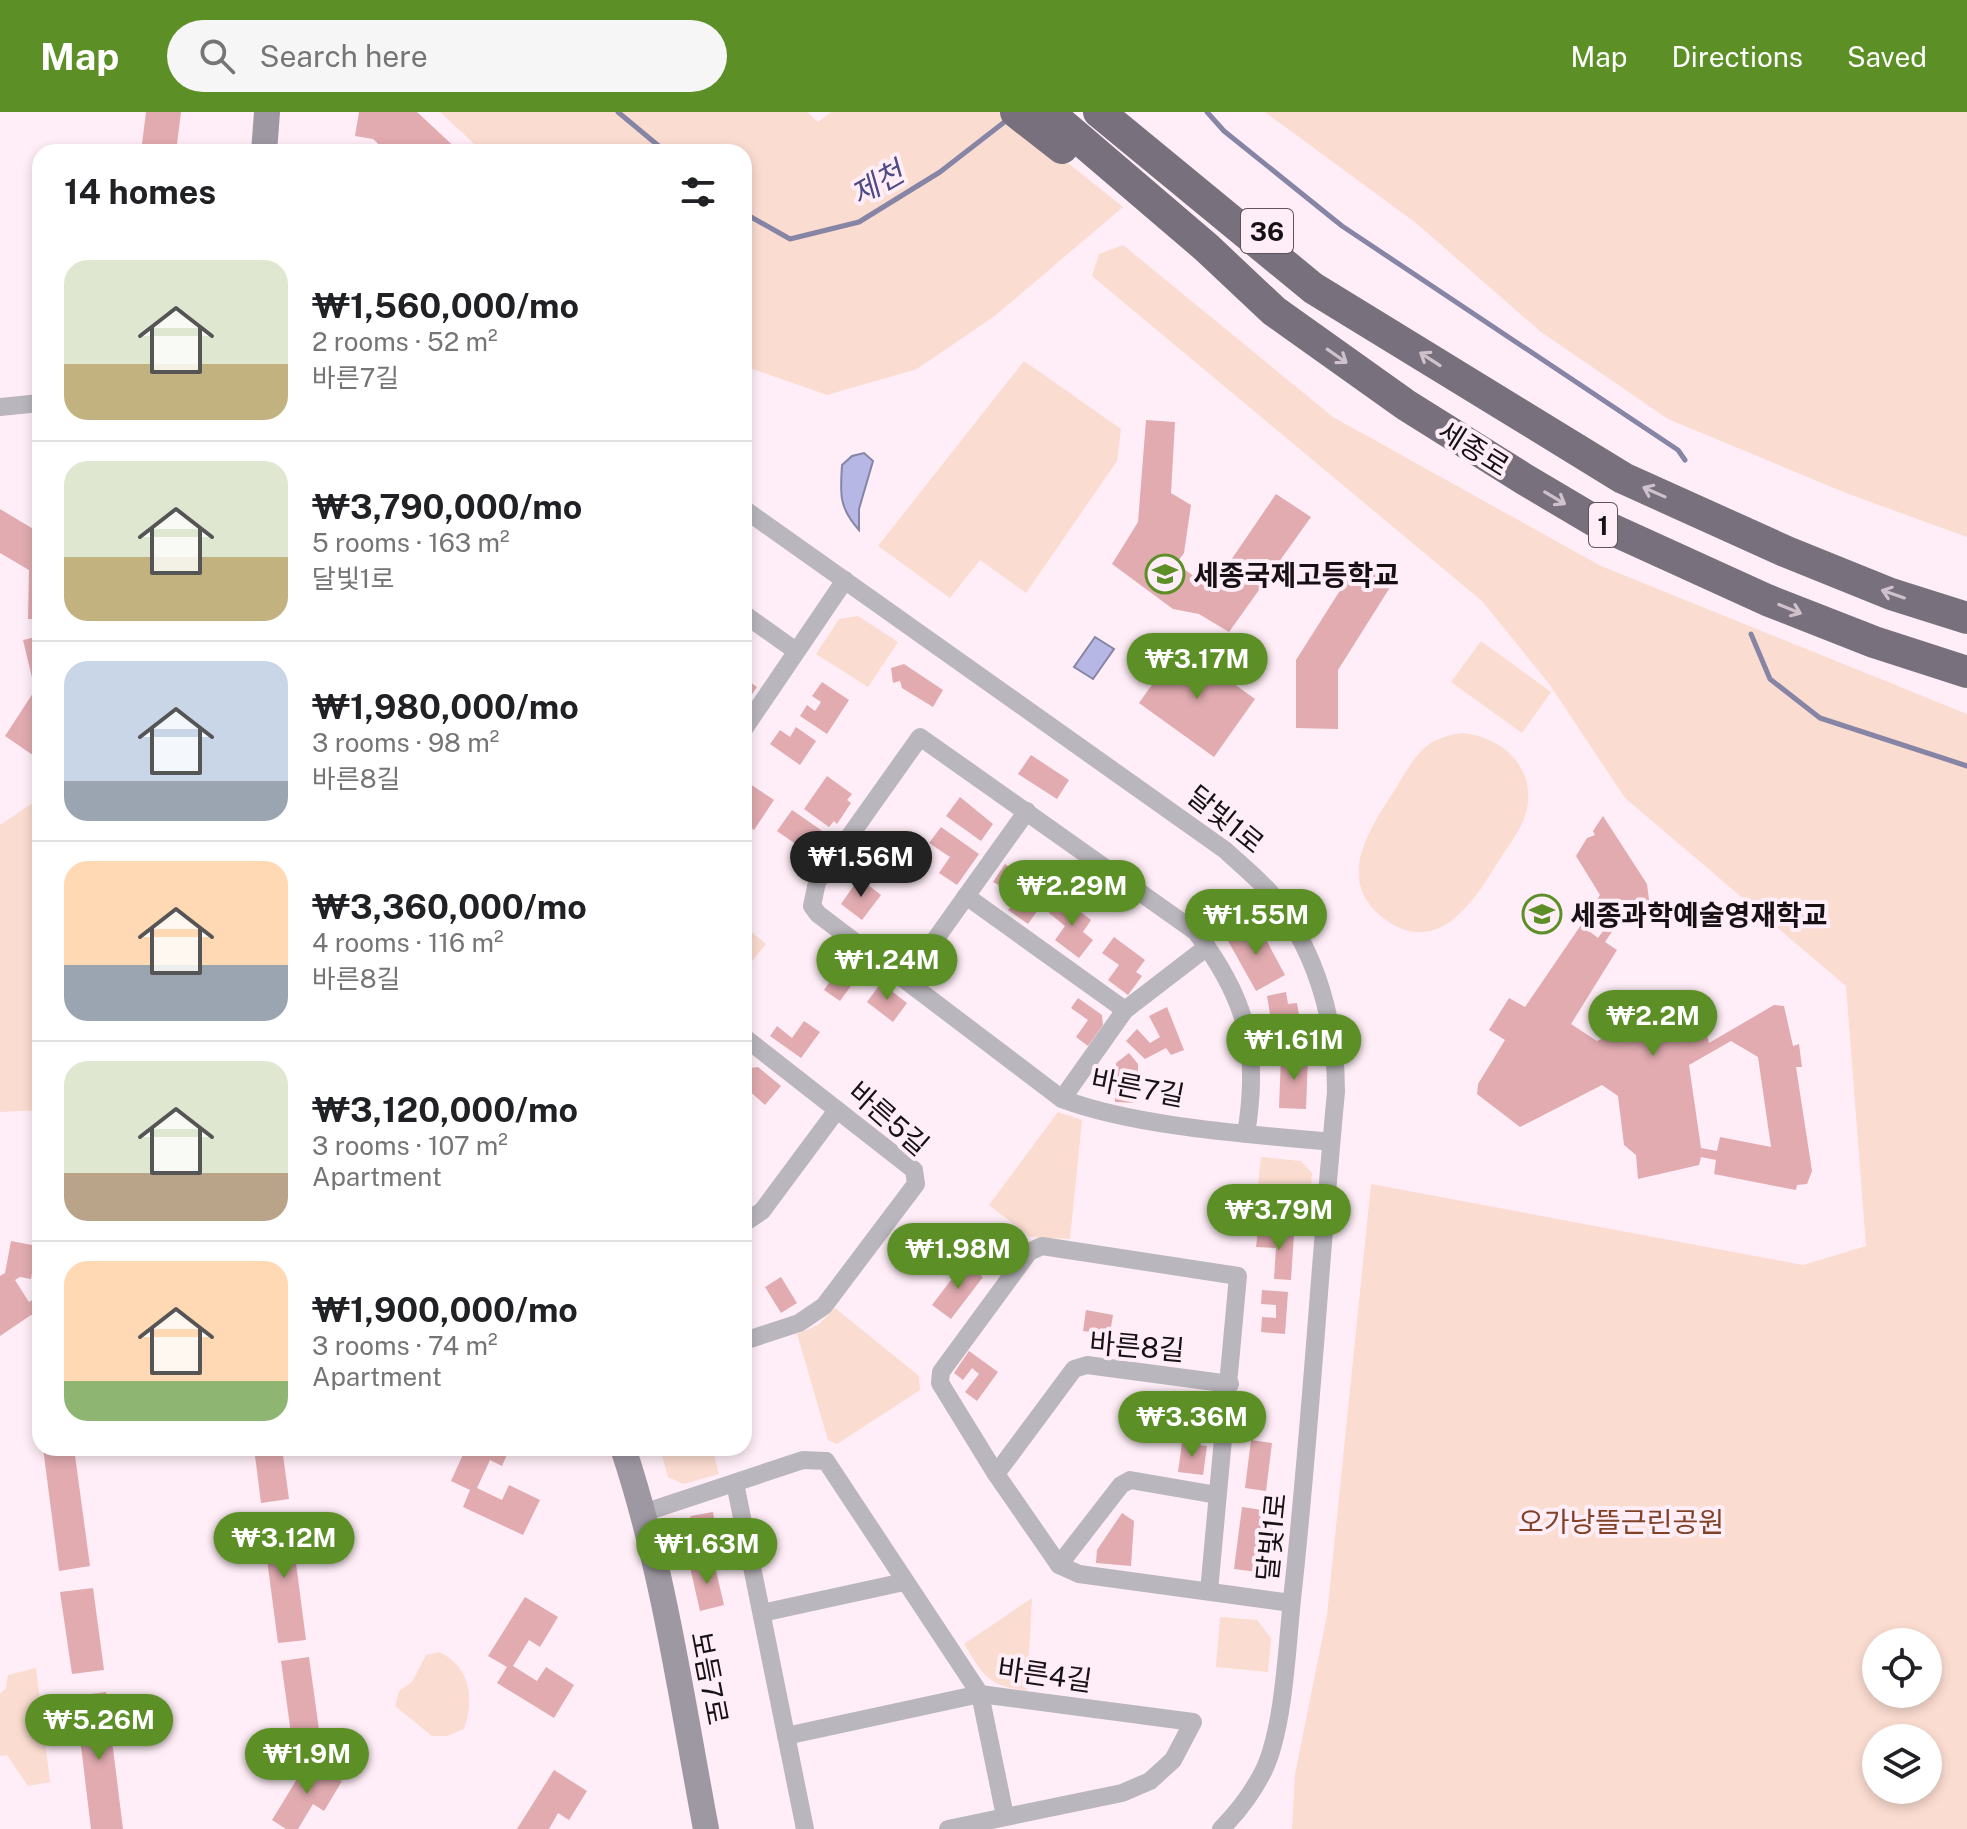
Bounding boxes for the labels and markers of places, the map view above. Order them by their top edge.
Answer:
school or university icon: 세종국제고등학교 [1144,553,1186,595]
place label: 세종국제고등학교 [1193,558,1399,591]
pin: ₩3.17M [1132,633,1262,701]
pin: ₩1.56M [796,831,926,899]
pin: ₩2.29M [1007,860,1137,928]
pin: ₩1.55M [1191,889,1321,957]
school or university icon: 세종과학예술영재학교 [1521,893,1563,935]
place label: 세종과학예술영재학교 [1570,898,1828,931]
pin: ₩1.24M [822,934,952,1002]
pin: ₩2.2M [1597,990,1709,1058]
pin: ₩1.61M [1229,1014,1359,1082]
pin: ₩3.79M [1214,1184,1344,1252]
pin: ₩1.98M [893,1223,1023,1291]
pin: ₩3.36M [1127,1391,1257,1459]
pin: ₩3.12M [219,1512,349,1580]
pin: ₩1.63M [642,1518,772,1586]
pin: ₩5.26M [34,1694,164,1762]
pin: ₩1.9M [251,1728,363,1796]

